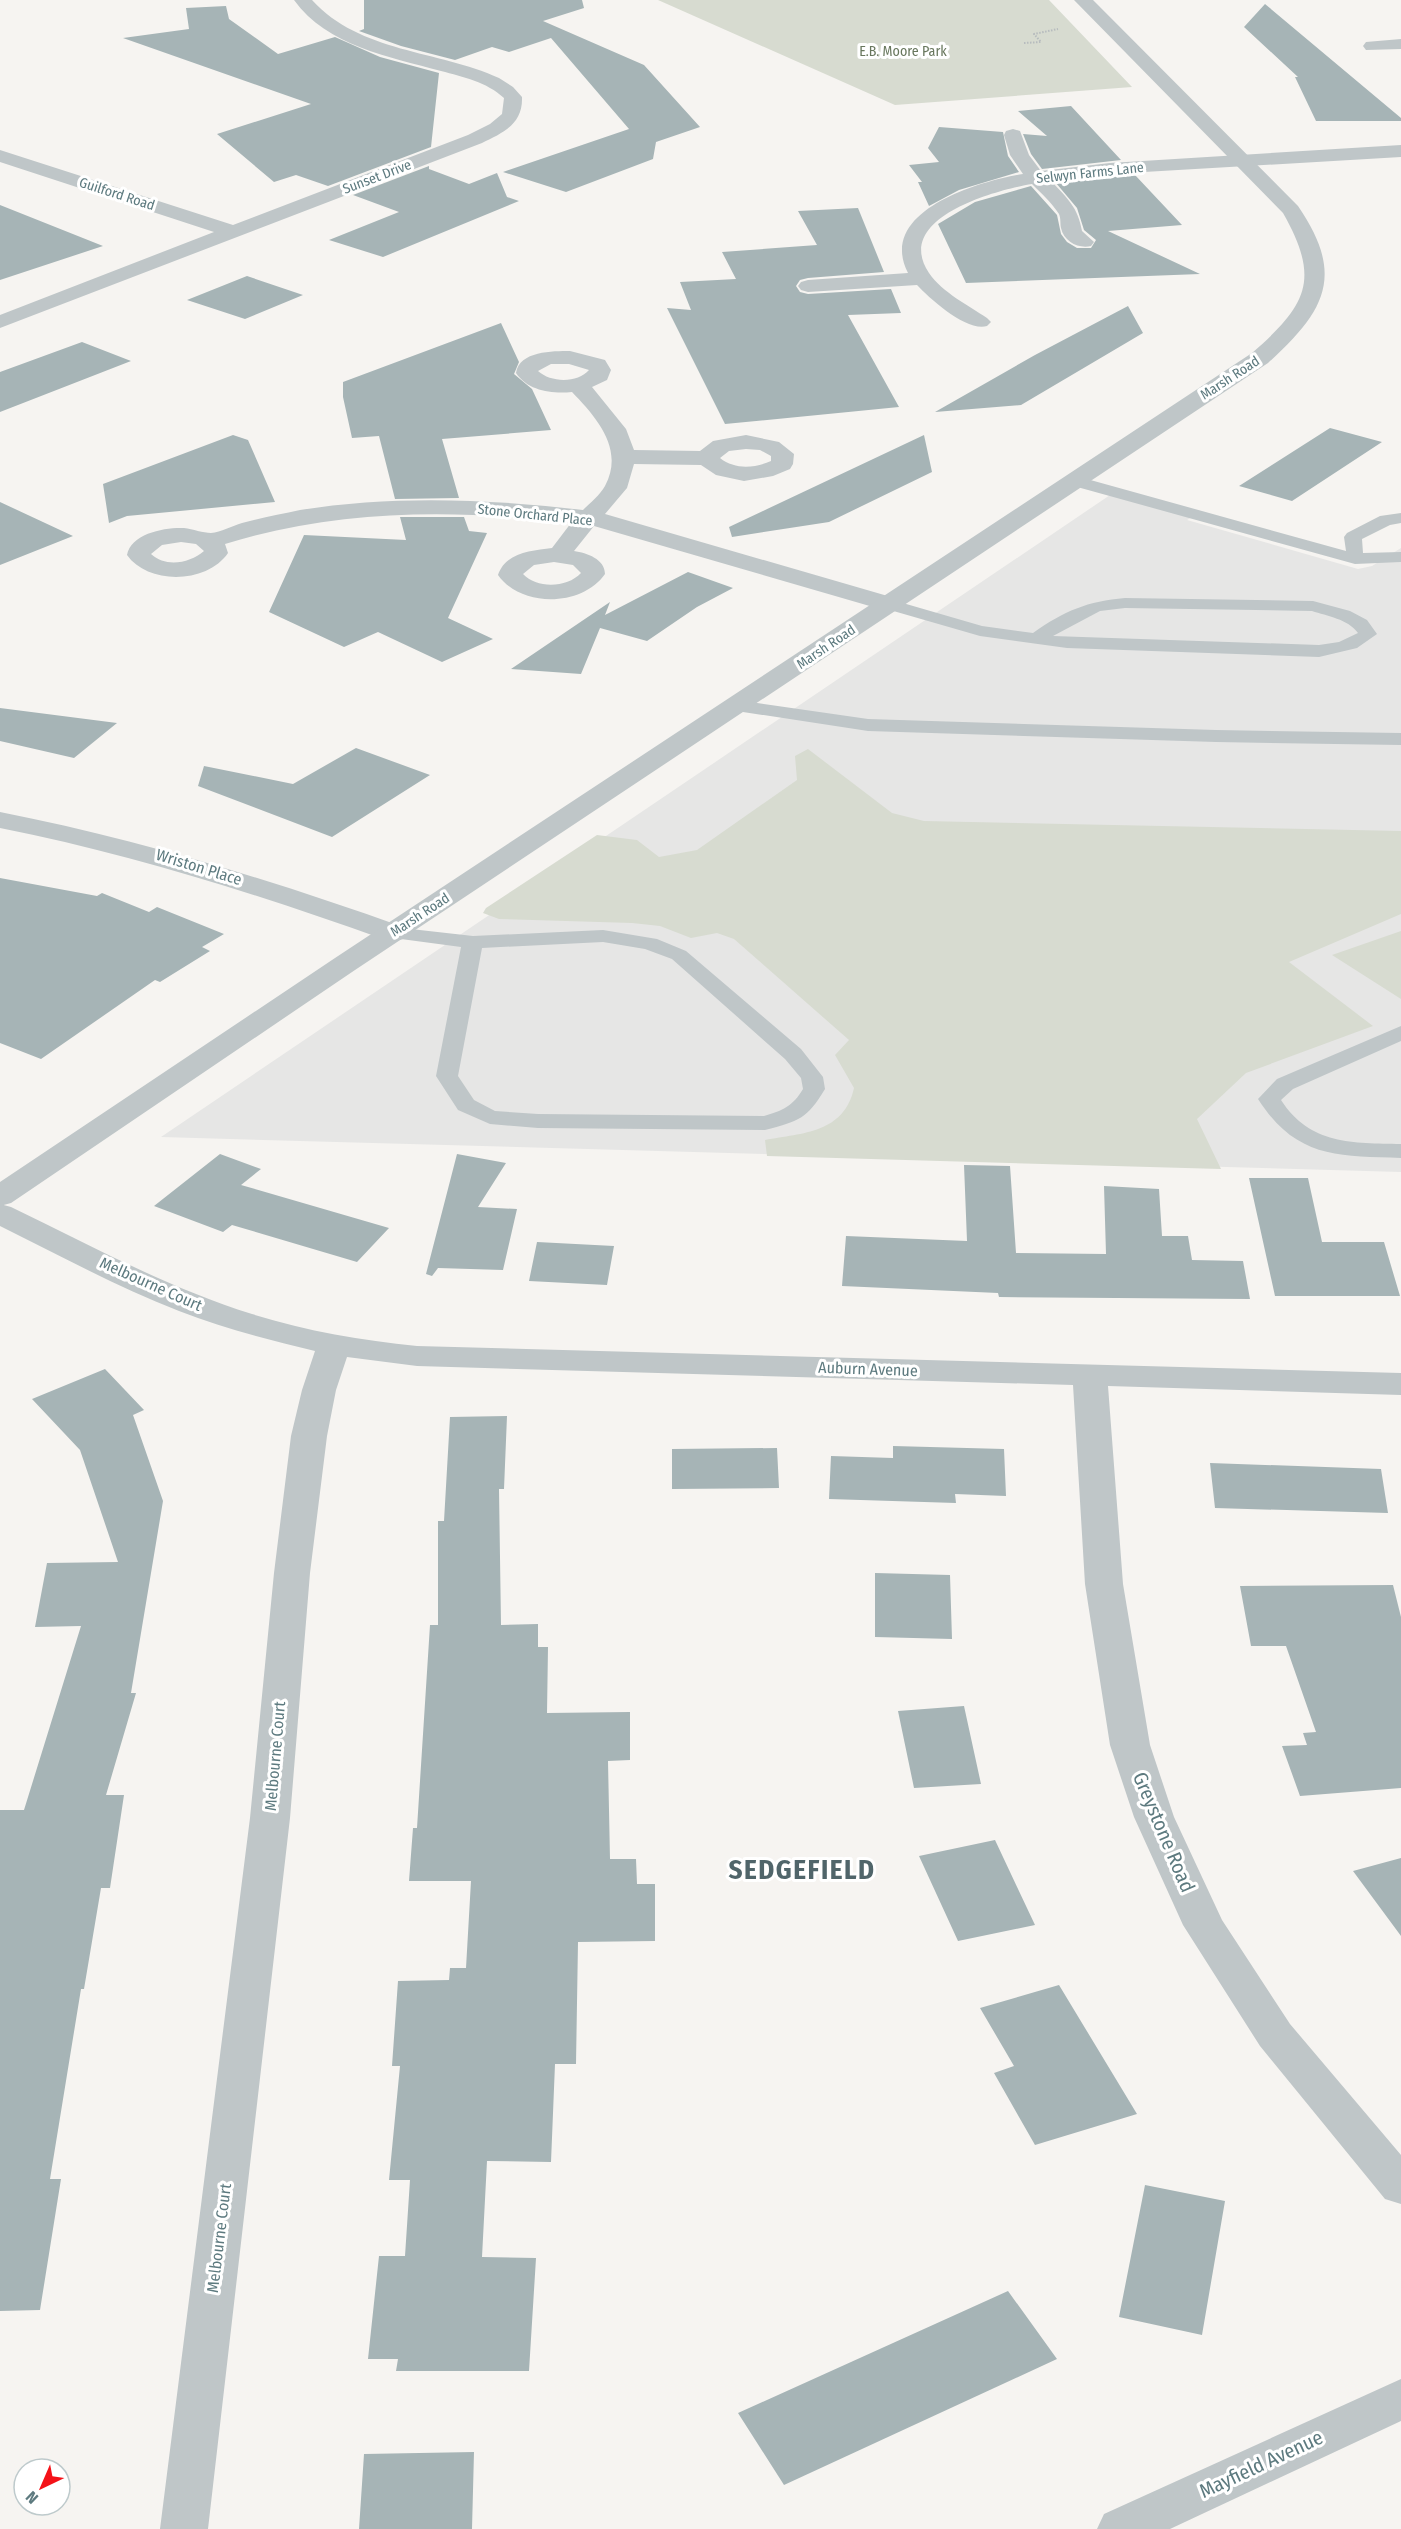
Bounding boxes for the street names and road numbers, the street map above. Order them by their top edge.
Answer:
street label: Sunset Drive [340,156,414,198]
street label: Selwyn Farms Lane [1035,159,1145,187]
street label: Guilford Road [77,174,157,214]
street label: Marsh Road [1197,353,1263,403]
street label: Stone Orchard Place [477,501,593,529]
street label: Marsh Road [793,621,859,673]
street label: Wriston Place [154,845,244,889]
street label: Marsh Road [387,890,453,940]
street label: Melbourne Court [97,1253,206,1315]
street label: Auburn Avenue [818,1358,918,1380]
street label: Melbourne Court [261,1700,289,1812]
street label: Greystone Road [1128,1768,1200,1896]
street label: Melbourne Court [203,2182,235,2294]
street label: Mayfield Avenue [1195,2425,1327,2503]

